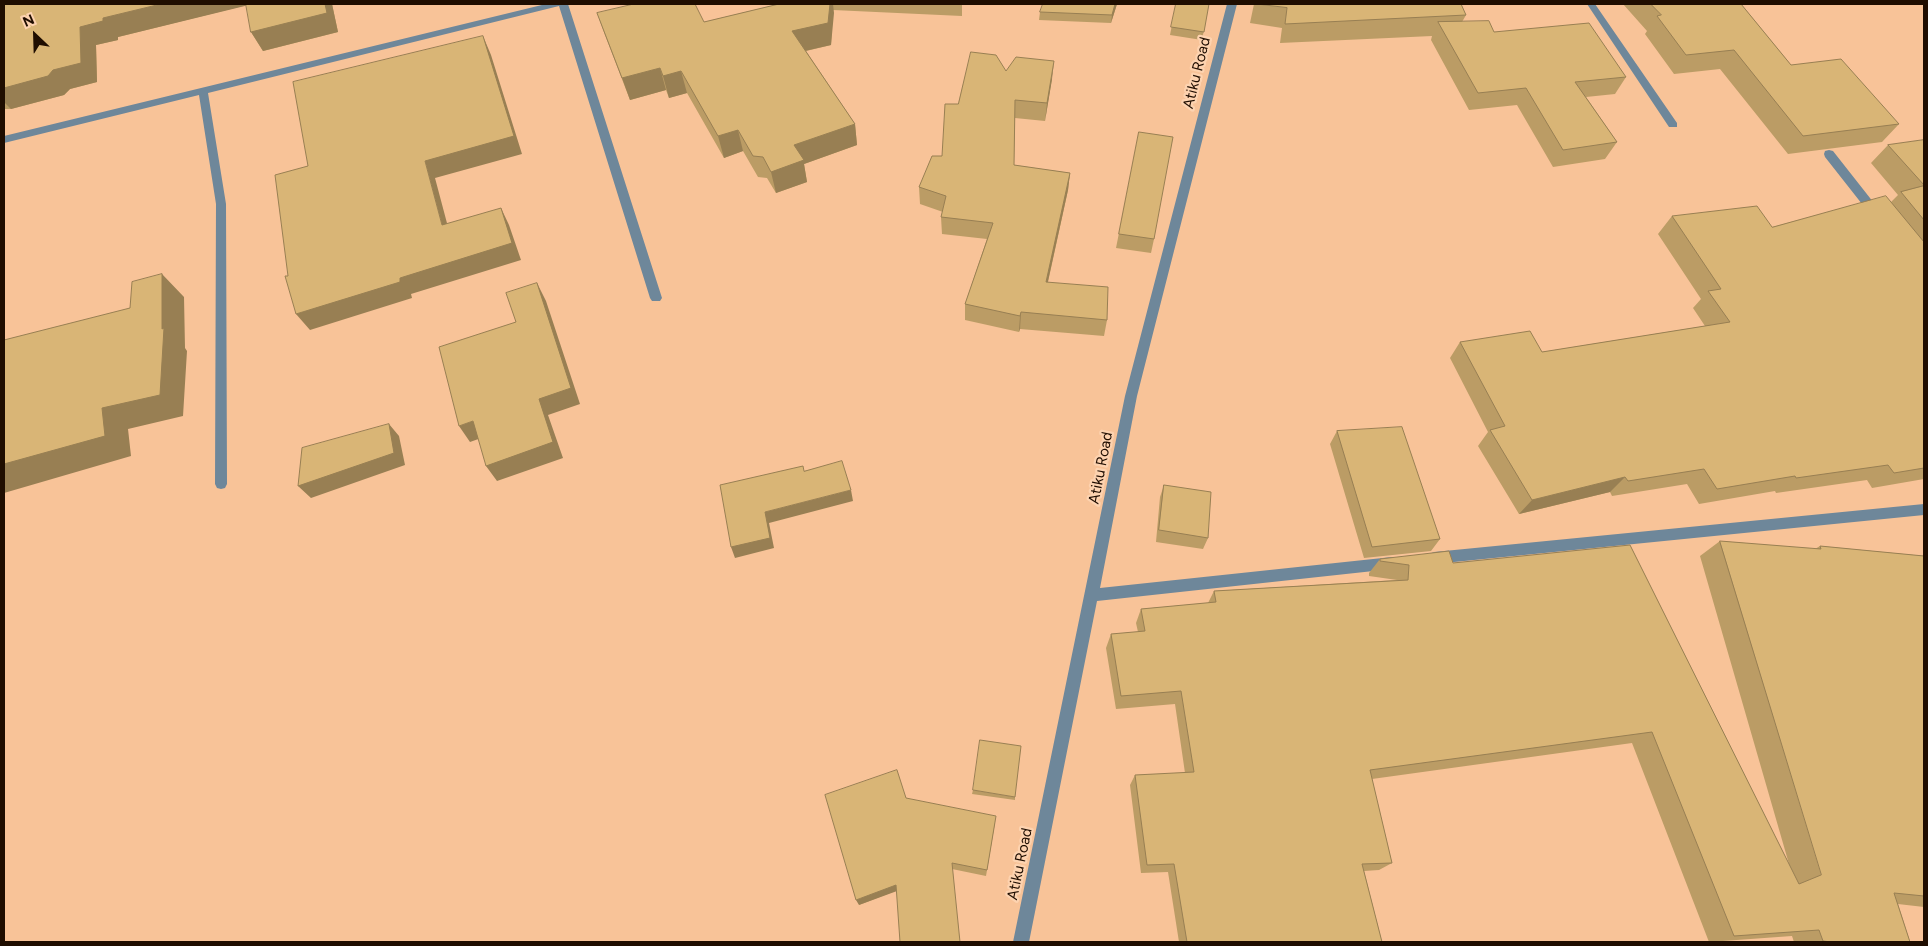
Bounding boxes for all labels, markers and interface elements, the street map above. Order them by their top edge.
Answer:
north arrow [10,10,60,60]
text: N [20,11,37,31]
street label: Atiku Road [1179,35,1215,111]
street label: Atiku Road [1085,430,1117,506]
street label: Atiku Road [1004,826,1036,902]

